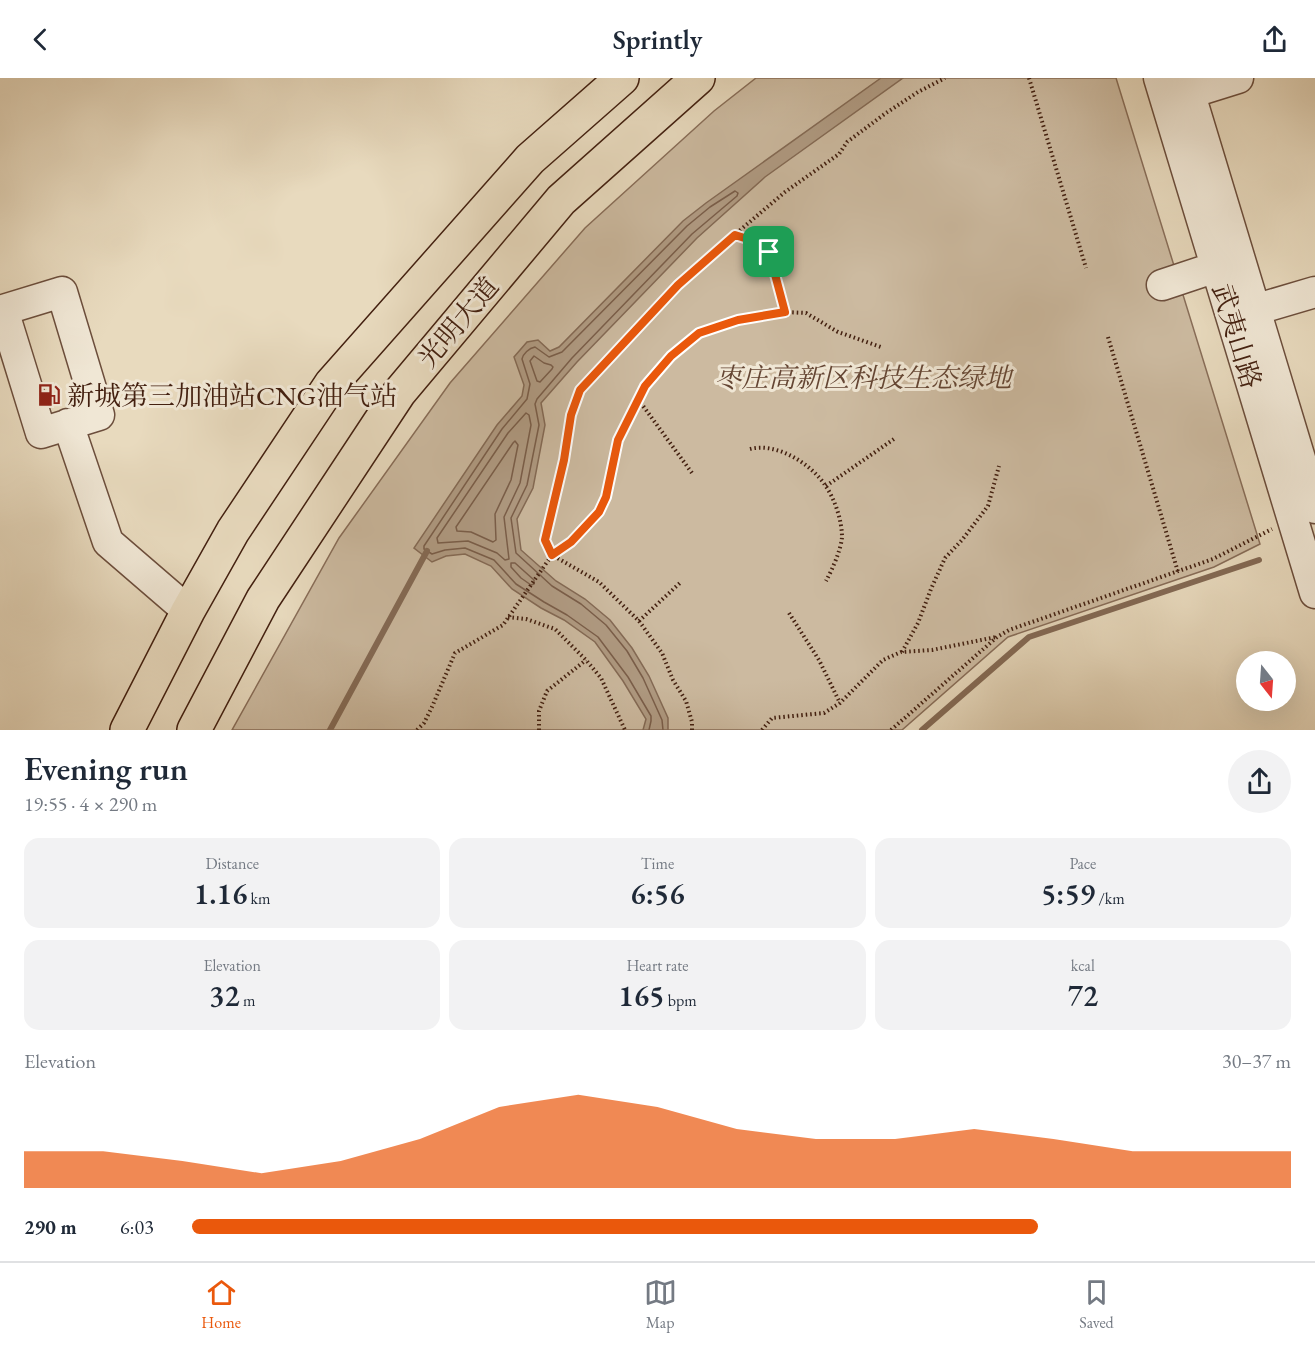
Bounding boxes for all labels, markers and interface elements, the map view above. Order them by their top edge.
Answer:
text: Sprintly [613,22,702,57]
icon: back [24,23,57,56]
icon: share [1258,23,1291,56]
pin [743,226,794,277]
icon: arrive [752,235,785,268]
street label: 光明大道 [410,269,506,375]
street label: 武夷山路 [1204,279,1270,393]
park label: 枣庄高新区科技生态绿地 [715,360,1014,395]
place label: 新城第三加油站CNG油气站 [67,378,397,413]
fuel station icon: 新城第三加油站CNG油气站 [36,382,62,408]
north arrow [1236,651,1296,711]
map controls [1236,651,1296,711]
text: Evening run [24,747,188,790]
button: share [1228,750,1291,813]
text: 19:55 · 4 × 290 m [24,791,157,817]
text: Distance [205,853,259,874]
text: Time [641,853,674,874]
text: Pace [1069,853,1096,874]
text: 1.16 [194,874,247,913]
text: 6:56 [630,874,685,913]
text: 5:59 [1041,874,1095,913]
text: km [247,888,270,909]
text: /km [1095,888,1125,909]
text: Elevation [203,955,261,976]
text: Heart rate [626,955,689,976]
text: kcal [1071,955,1095,976]
text: 32 [209,976,240,1015]
text: 165 [618,976,664,1015]
text: 72 [1067,976,1098,1015]
text: m [240,990,255,1011]
text: bpm [664,990,697,1011]
text: Elevation [24,1048,96,1074]
text: 30–37 m [1222,1048,1291,1074]
text: 290 m [24,1214,77,1240]
text: 6:03 [120,1214,154,1240]
tab: Home [201,1276,241,1333]
tab: Map [644,1276,677,1333]
tab: Saved [1079,1276,1114,1333]

